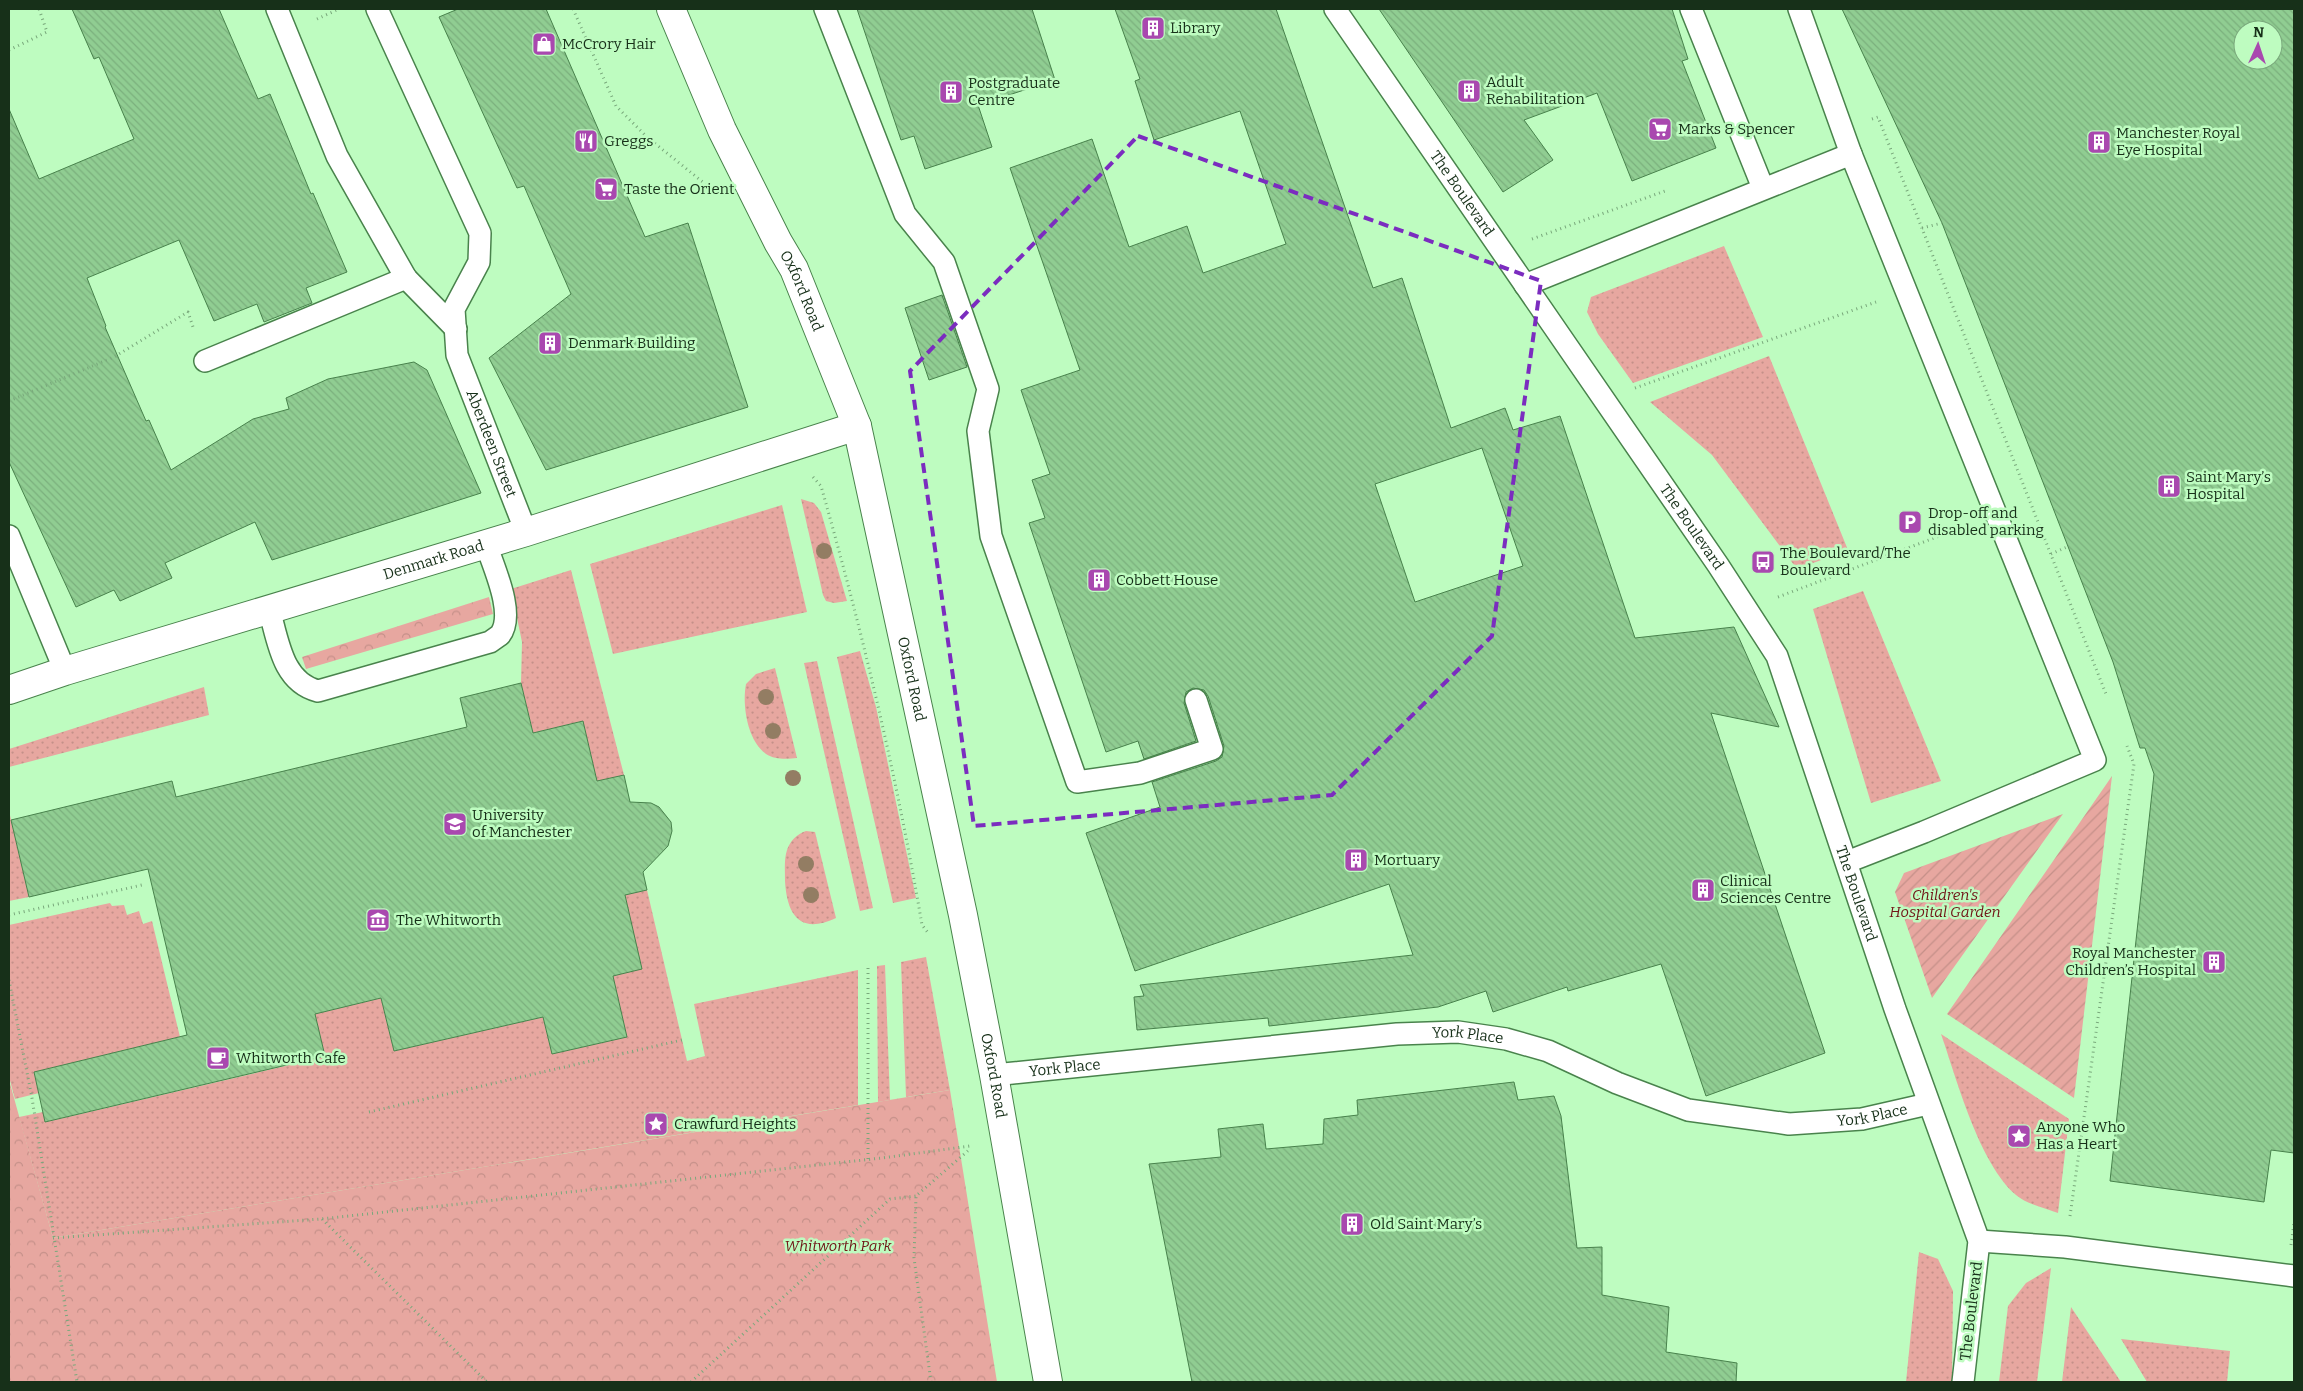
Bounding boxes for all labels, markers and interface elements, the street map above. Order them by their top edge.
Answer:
building icon: Library [1140,15,1166,41]
place label: Library [1170,19,1220,37]
north arrow [2233,20,2283,70]
text: N [2253,24,2265,41]
shop icon: McCrory Hair [531,31,557,57]
place label: McCrory Hair [562,35,656,53]
place label: Adult Rehabilitation [1486,73,1585,108]
place label: Postgraduate Centre [968,74,1060,109]
building icon: Adult Rehabilitation [1456,78,1482,104]
building icon: Postgraduate Centre [938,79,964,105]
supermarket icon: Marks & Spencer [1647,116,1673,142]
place label: Marks & Spencer [1678,120,1795,138]
place label: Manchester Royal Eye Hospital [2116,124,2240,159]
restaurant icon: Greggs [573,128,599,154]
building icon: Manchester Royal Eye Hospital [2086,129,2112,155]
place label: Greggs [604,132,653,150]
street label: The Boulevard [1426,147,1498,240]
supermarket icon: Taste the Orient [593,176,619,202]
place label: Taste the Orient [624,180,735,198]
street label: Oxford Road [776,247,827,334]
building icon: Denmark Building [537,330,563,356]
place label: Denmark Building [568,334,696,352]
street label: Aberdeen Street [462,387,521,500]
place label: Saint Mary’s Hospital [2186,468,2271,503]
building icon: Saint Mary’s Hospital [2156,473,2182,499]
street label: The Boulevard [1656,481,1728,573]
place label: Drop-off and disabled parking [1928,504,2044,539]
parking icon: Drop-off and disabled parking [1897,509,1923,535]
street label: Denmark Road [381,536,486,584]
place label: The Boulevard/The Boulevard [1780,544,1911,579]
bus stop icon: The Boulevard/The Boulevard [1750,549,1776,575]
building icon: Cobbett House [1086,567,1112,593]
place label: Cobbett House [1116,571,1218,589]
street label: Oxford Road [894,635,930,723]
place label: University of Manchester [472,806,572,841]
school or university icon: University of Manchester [442,811,468,837]
street label: The Boulevard [1832,843,1881,944]
building icon: Mortuary [1343,847,1369,873]
place label: Mortuary [1374,851,1440,869]
place label: Clinical Sciences Centre [1720,872,1831,907]
building icon: Clinical Sciences Centre [1690,877,1716,903]
park label: Children's Hospital Garden [1889,886,2001,921]
museum icon: The Whitworth [365,907,391,933]
place label: The Whitworth [396,911,502,929]
place label: Royal Manchester Children’s Hospital [2065,944,2196,979]
building icon: Royal Manchester Children’s Hospital [2201,949,2227,975]
street label: York Place [1432,1023,1505,1048]
street label: Oxford Road [977,1032,1010,1120]
cafe icon: Whitworth Cafe [205,1045,231,1071]
place label: Whitworth Cafe [236,1049,346,1067]
street label: York Place [1028,1055,1101,1080]
street label: York Place [1836,1100,1909,1130]
place icon: Crawfurd Heights [643,1111,669,1137]
place label: Crawfurd Heights [674,1115,796,1133]
place label: Anyone Who Has a Heart [2036,1118,2125,1153]
place icon: Anyone Who Has a Heart [2006,1123,2032,1149]
building icon: Old Saint Mary’s [1339,1211,1365,1237]
place label: Old Saint Mary’s [1370,1215,1482,1233]
park label: Whitworth Park [784,1237,892,1255]
street label: The Boulevard [1956,1260,1986,1362]

